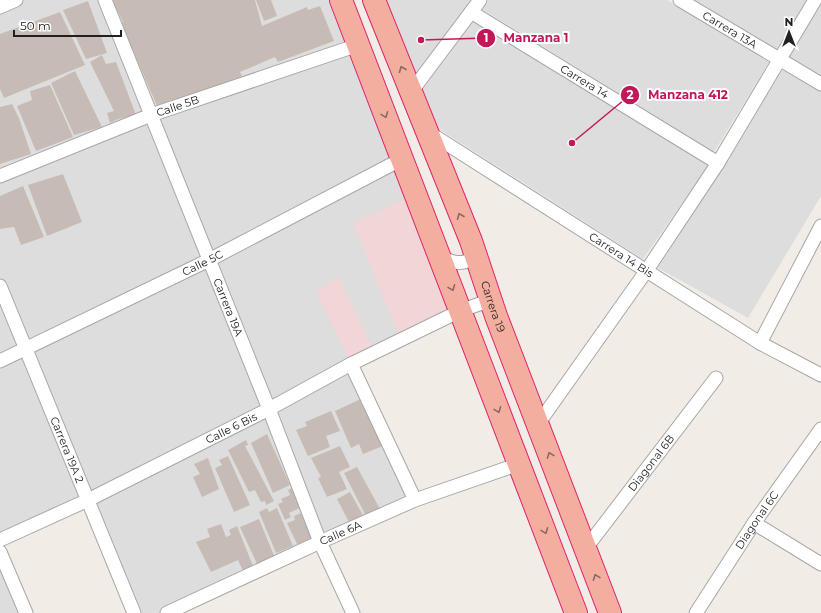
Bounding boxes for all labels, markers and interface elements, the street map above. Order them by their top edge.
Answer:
street label: Carrera 13A [700,8,760,51]
scale bar [14,12,121,38]
north arrow [769,12,809,52]
text: N [785,15,793,29]
text: 50 m [20,18,51,33]
callout: Manzana 1 [476,26,576,50]
text: 1 [484,30,488,45]
text: Manzana 1 [504,30,568,45]
street label: Carrera 14 [558,61,612,102]
one-way arrow [398,65,406,72]
callout: Manzana 412 [620,83,735,107]
text: 2 [626,87,634,102]
text: Manzana 412 [648,87,728,102]
street label: Calle 5B [154,92,201,120]
one-way arrow [381,111,389,118]
one-way arrow [457,212,465,220]
street label: Carrera 14 Bis [586,229,657,281]
street label: Calle 5C [180,247,225,279]
street label: Carrera 19A [210,276,246,338]
street label: Carrera 19 [478,279,509,335]
one-way arrow [447,285,455,292]
one-way arrow [494,406,502,413]
street label: Calle 6 Bis [203,409,260,447]
street label: Carrera 19A 2 [47,415,87,485]
street label: Diagonal 6B [625,432,677,494]
one-way arrow [546,452,554,459]
street label: Diagonal 6C [732,488,782,552]
street label: Calle 6A [317,518,364,548]
one-way arrow [541,528,549,535]
one-way arrow [593,573,601,580]

